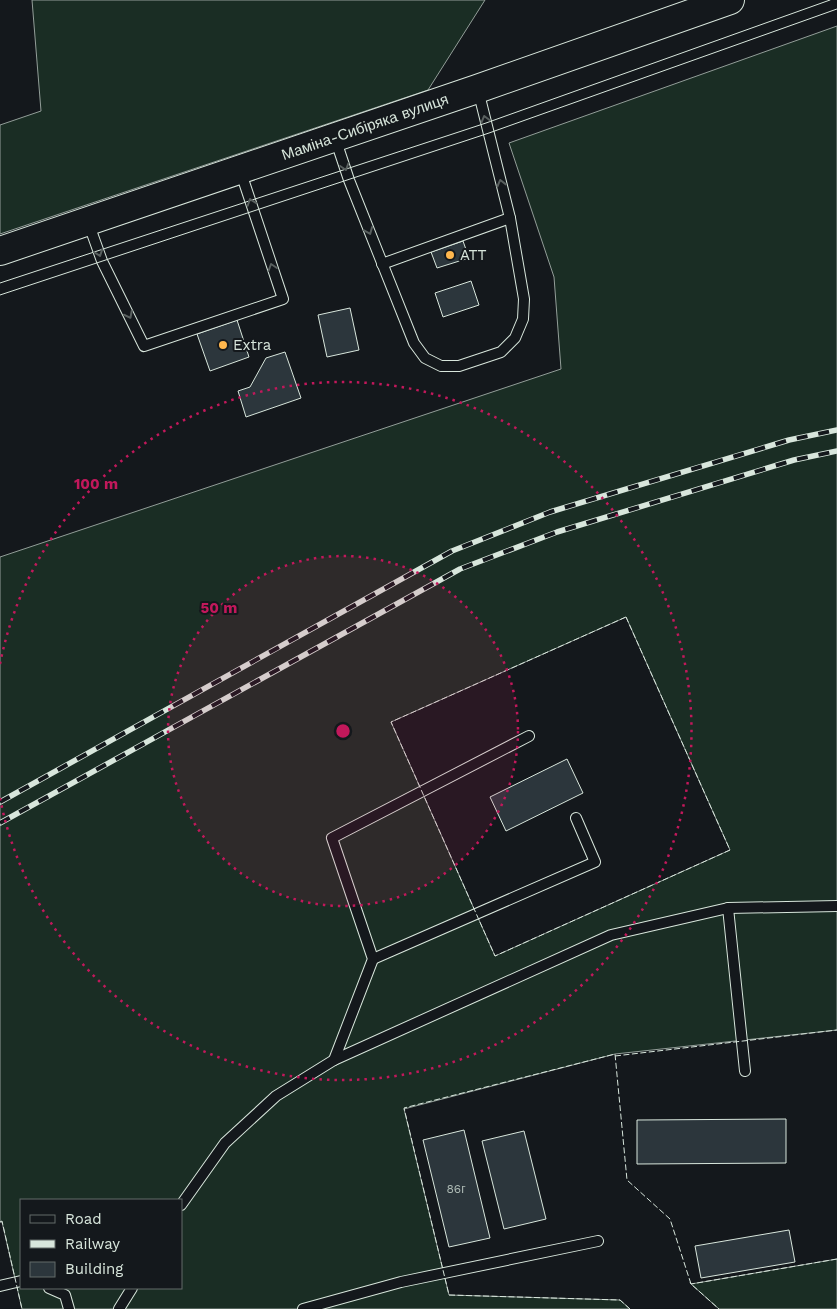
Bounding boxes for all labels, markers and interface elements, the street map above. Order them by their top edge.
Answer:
street label: Маміна-Сибіряка вулиця [279,90,451,164]
one-way arrow [480,114,491,123]
one-way arrow [339,163,349,171]
one-way arrow [496,179,507,188]
one-way arrow [247,199,257,207]
one-way arrow [363,226,373,235]
place label: ATT [460,246,487,264]
one-way arrow [93,249,103,257]
marker: ATT [444,249,456,261]
one-way arrow [268,263,278,272]
one-way arrow [123,310,133,319]
place label: Extra [233,336,272,354]
marker: Extra [217,339,229,351]
text: 100 m [74,475,118,493]
text: 50 m [201,599,237,617]
centre of rings [334,722,352,740]
house number: 86г [446,1182,466,1196]
legend [20,1199,182,1289]
text: Road [65,1210,102,1228]
text: Railway [65,1235,120,1253]
text: Building [65,1260,123,1278]

